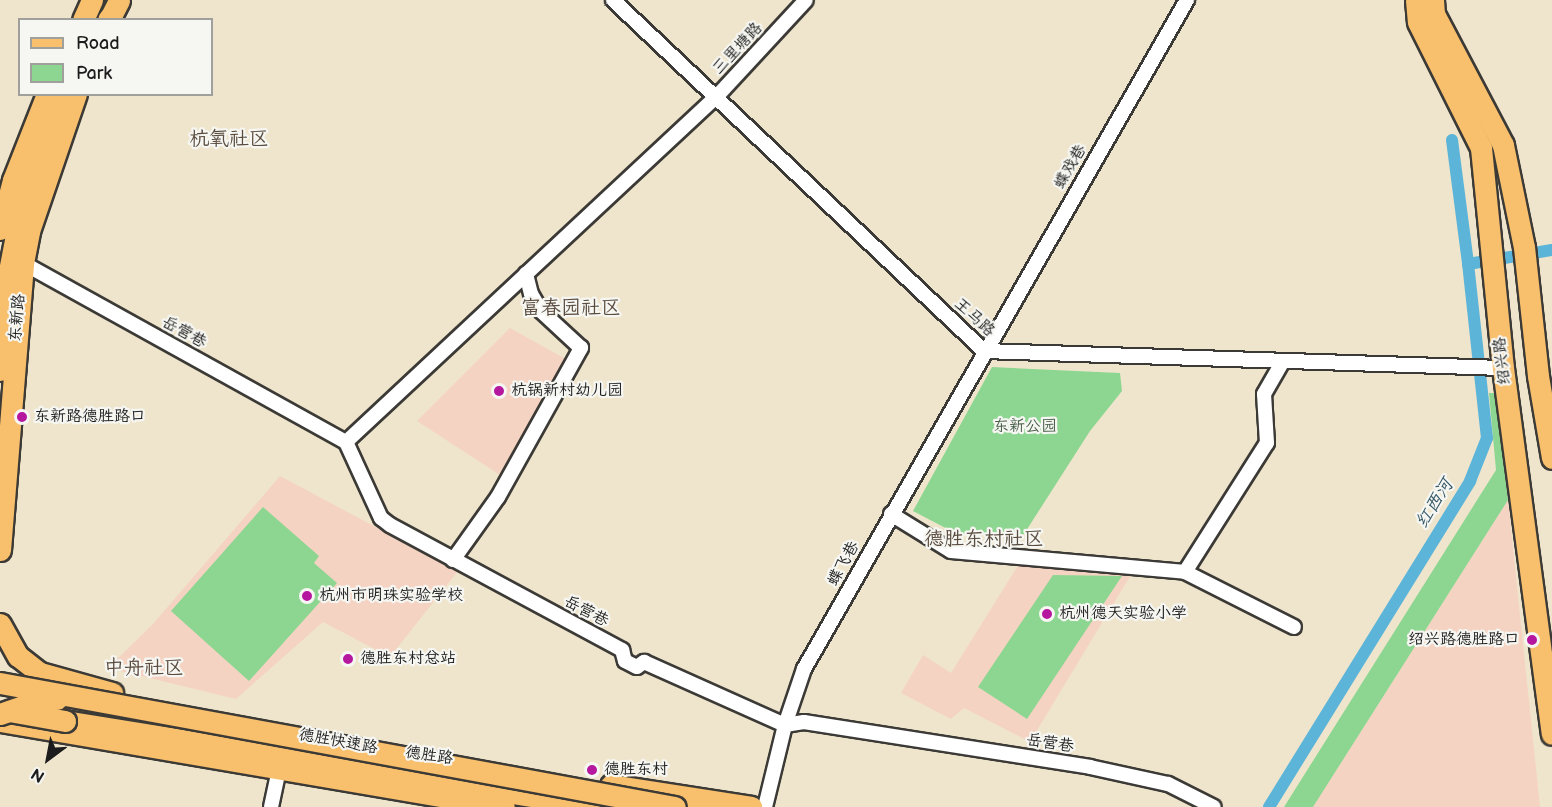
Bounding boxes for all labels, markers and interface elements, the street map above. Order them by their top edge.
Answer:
legend [18,18,213,96]
street label: 三里塘路 [709,19,767,79]
text: Road [76,33,120,54]
text: Park [76,63,112,84]
district label: 杭氧社区 [189,127,269,151]
street label: 蝶戏巷 [1051,141,1091,193]
street label: 东新路 [6,293,30,343]
street label: 王马路 [950,295,998,341]
district label: 富春园社区 [521,296,621,320]
street label: 岳营巷 [158,313,210,353]
street label: 绍兴路 [1491,336,1515,386]
place label: 杭锅新村幼儿园 [511,381,623,401]
marker: 杭锅新村幼儿园 [492,384,506,398]
place label: 东新路德胜路口 [34,407,146,427]
marker: 东新路德胜路口 [15,410,29,424]
park label: 东新公园 [993,417,1057,437]
water label: 红西河 [1412,475,1458,533]
district label: 德胜东村社区 [924,527,1044,551]
street label: 蝶飞巷 [824,538,864,590]
place label: 杭州市明珠实验学校 [319,586,463,606]
marker: 杭州市明珠实验学校 [300,589,314,603]
street label: 岳营巷 [560,592,612,632]
place label: 杭州德天实验小学 [1059,604,1187,624]
marker: 杭州德天实验小学 [1040,607,1054,621]
place label: 绍兴路德胜路口 [1408,630,1520,650]
marker: 绍兴路德胜路口 [1525,633,1539,647]
place label: 德胜东村总站 [360,649,456,669]
marker: 德胜东村总站 [341,652,355,666]
district label: 中舟社区 [104,656,184,680]
street label: 德胜快速路 [297,726,379,758]
north arrow [18,729,78,789]
street label: 岳营巷 [1025,731,1075,757]
street label: 德胜路 [404,743,454,769]
place label: 德胜东村 [604,760,668,780]
text: N [28,763,48,786]
marker: 德胜东村 [585,763,599,777]

